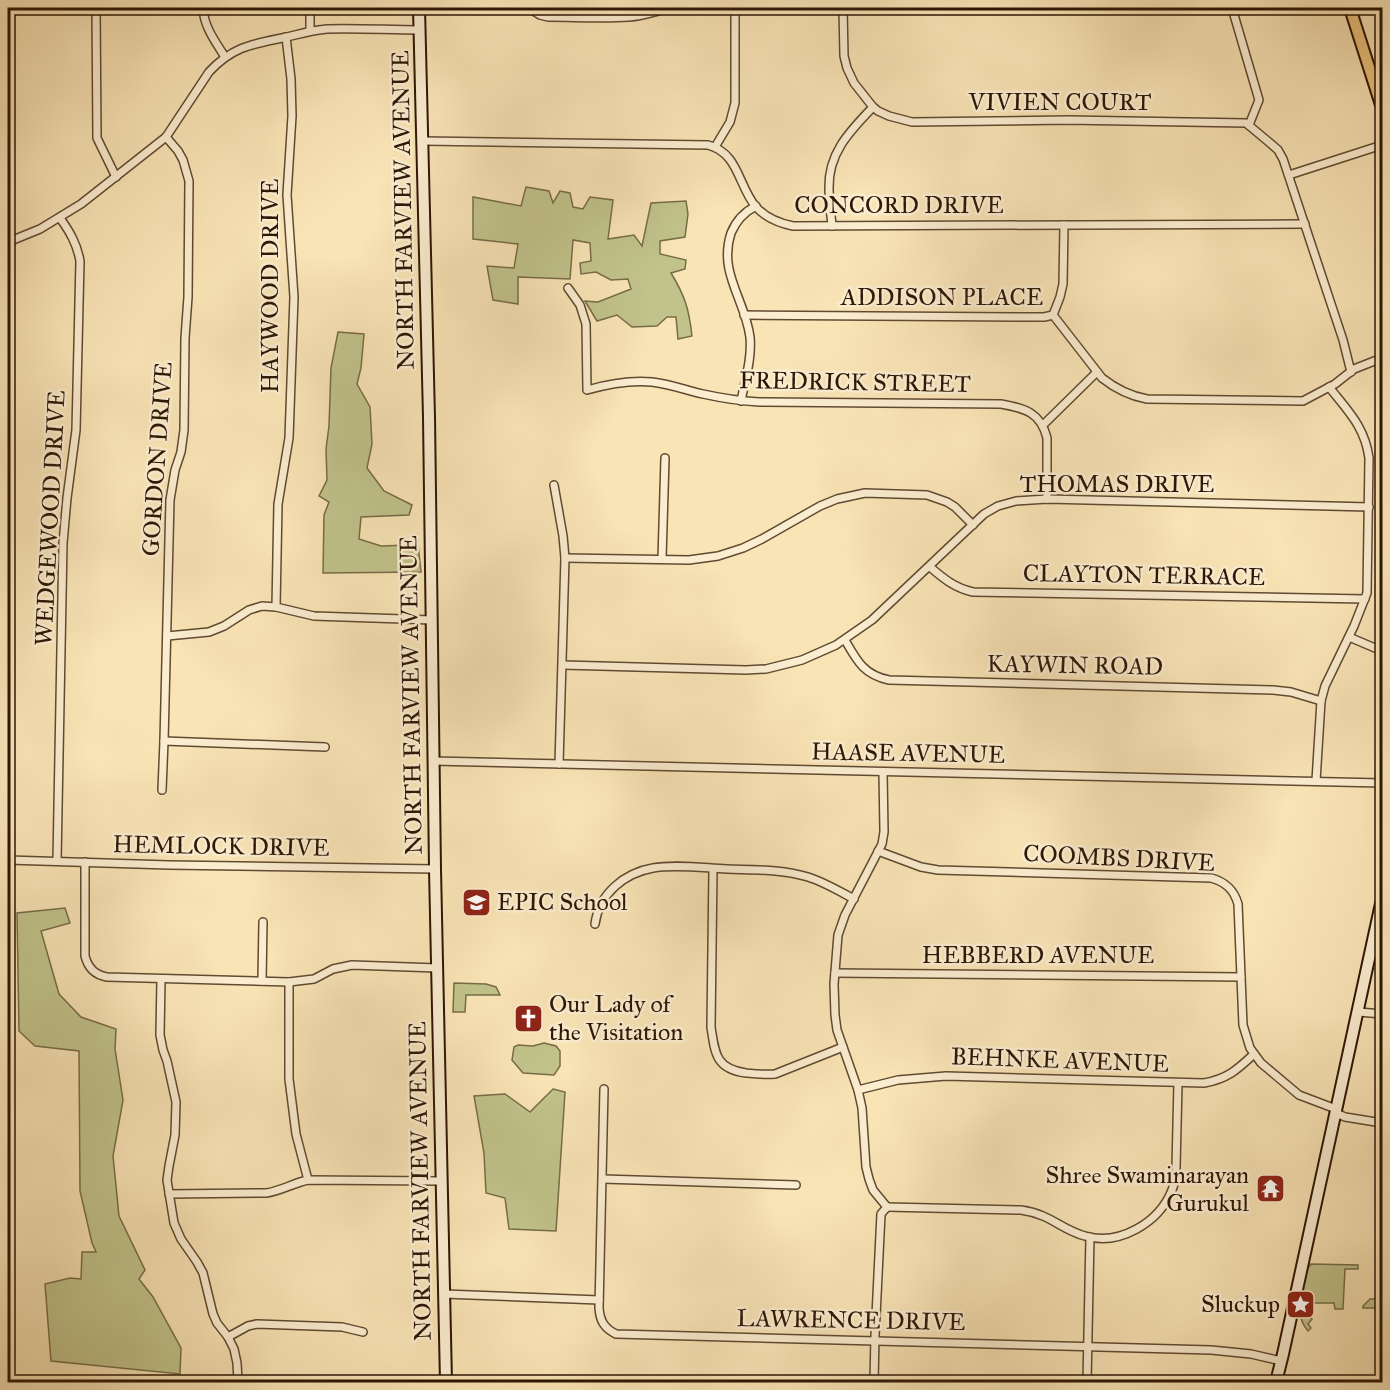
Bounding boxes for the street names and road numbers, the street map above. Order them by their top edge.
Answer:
street label: NORTH FARVIEW AVENUE [385,50,421,370]
street label: VIVIEN COURT [968,87,1151,117]
street label: HAYWOOD DRIVE [255,179,285,393]
street label: CONCORD DRIVE [794,190,1004,220]
street label: ADDISON PLACE [840,282,1043,312]
street label: GORDON DRIVE [135,361,179,557]
street label: FREDRICK STREET [739,365,971,399]
street label: WEDGEWOOD DRIVE [28,389,72,647]
street label: THOMAS DRIVE [1020,469,1214,499]
street label: NORTH FARVIEW AVENUE [393,535,429,855]
street label: CLAYTON TERRACE [1023,558,1265,592]
street label: KAYWIN ROAD [987,648,1163,682]
street label: HAASE AVENUE [811,736,1005,770]
street label: HEMLOCK DRIVE [112,829,330,863]
street label: COOMBS DRIVE [1022,838,1216,878]
street label: HEBBERD AVENUE [922,940,1154,970]
street label: NORTH FARVIEW AVENUE [402,1021,438,1341]
street label: BEHNKE AVENUE [950,1041,1170,1079]
street label: LAWRENCE DRIVE [736,1303,966,1337]

